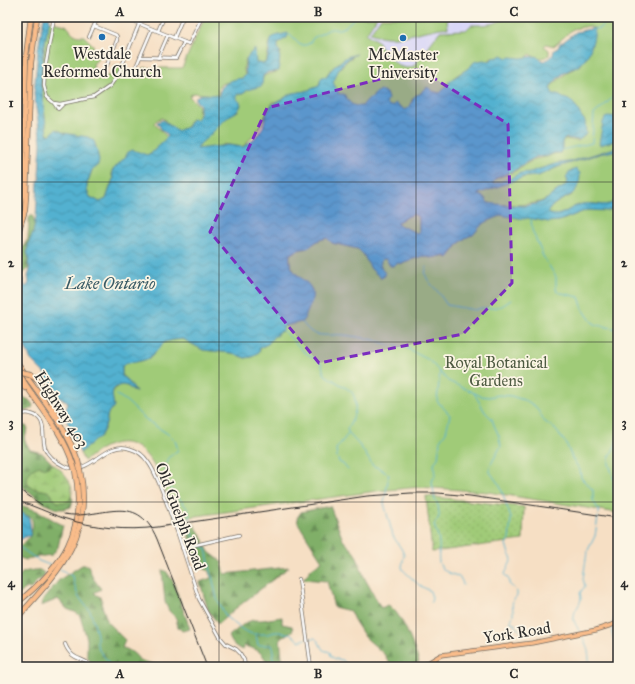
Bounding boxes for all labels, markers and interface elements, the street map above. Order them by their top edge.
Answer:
text: A [115,4,125,20]
text: B [314,4,323,20]
text: C [510,4,519,20]
marker: Westdale Reformed Church [97,32,107,42]
marker: McMaster University [398,33,408,43]
place label: Westdale Reformed Church [43,44,161,81]
place label: McMaster University [368,45,438,82]
text: 1 [8,95,14,111]
text: 1 [621,95,627,111]
text: 2 [8,255,15,271]
text: 2 [621,255,628,271]
water label: Lake Ontario [64,273,156,294]
park label: Royal Botanical Gardens [444,353,548,390]
street label: Highway 403 [30,367,93,452]
text: 3 [8,415,14,431]
text: 3 [621,415,627,431]
street label: Old Guelph Road [151,460,210,573]
text: 4 [7,575,15,591]
text: 4 [620,575,628,591]
street label: York Road [482,618,552,647]
text: A [115,666,125,682]
text: B [314,666,323,682]
text: C [510,666,519,682]

